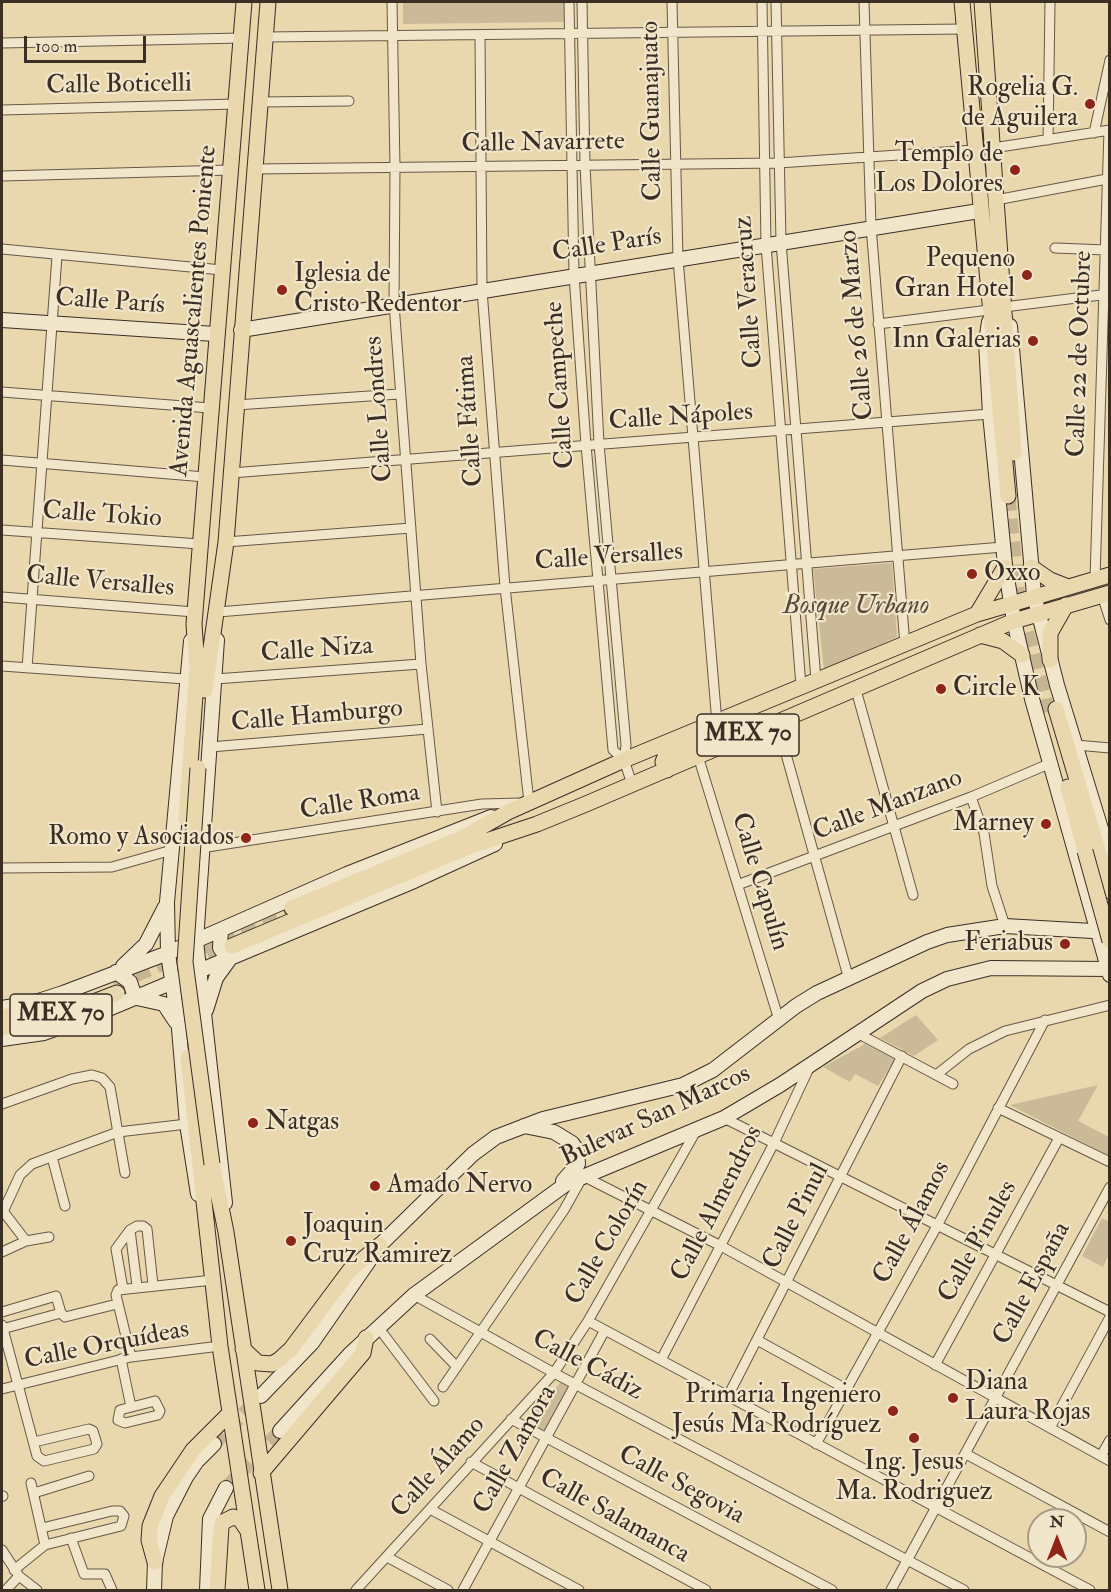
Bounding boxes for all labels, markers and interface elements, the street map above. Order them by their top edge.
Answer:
street label: Calle Guanajuato [636,21,670,201]
scale bar [27,24,148,62]
text: 100 m [35,35,78,58]
street label: Calle Boticelli [46,69,192,103]
place label: Rogelia G. de Aguilera [961,73,1078,134]
marker: Rogelia G. de Aguilera [1083,97,1097,111]
street label: Calle Navarrete [461,127,625,161]
place label: Templo de Los Dolores [875,139,1003,200]
street label: Avenida Aguascalientes Poniente [165,144,225,478]
marker: Templo de Los Dolores [1008,163,1022,177]
street label: Calle Veracruz [729,215,771,369]
street label: Calle París [550,222,664,270]
street label: Calle 26 de Marzo [834,229,882,421]
place label: Pequeno Gran Hotel [894,244,1015,306]
street label: Calle 22 de Octubre [1062,250,1100,458]
place label: Iglesia de Cristo Redentor [294,259,461,320]
marker: Pequeno Gran Hotel [1020,268,1034,282]
marker: Iglesia de Cristo Redentor [275,283,289,297]
street label: Calle París [54,284,166,322]
street label: Calle Campeche [540,300,582,470]
place label: Inn Galerias [892,325,1021,357]
marker: Inn Galerias [1026,334,1040,348]
street label: Calle Londres [359,335,401,483]
street label: Calle Fátima [451,354,491,488]
street label: Calle Nápoles [608,397,754,439]
street label: Calle Tokio [41,496,163,536]
street label: Calle Versalles [534,537,684,579]
place label: Oxxo [984,558,1041,590]
street label: Calle Versalles [25,561,175,605]
marker: Oxxo [965,567,979,581]
park label: Bosque Urbano [783,591,929,623]
street label: Calle Niza [260,632,374,670]
place label: Circle K [953,673,1040,705]
marker: Circle K [934,682,948,696]
street label: Calle Hamburgo [230,694,404,740]
road number: MEX 70 [697,714,799,756]
street label: Calle Manzano [809,763,967,849]
street label: Calle Roma [298,778,422,828]
place label: Marney [953,808,1034,840]
street label: Calle Capulín [723,809,795,955]
marker: Marney [1039,817,1053,831]
place label: Romo y Asociados [48,822,234,854]
marker: Romo y Asociados [239,831,253,845]
place label: Feriabus [964,928,1053,960]
marker: Feriabus [1058,937,1072,951]
road number: MEX 70 [10,994,112,1036]
street label: Bulevar San Marcos [556,1059,756,1175]
place label: Natgas [265,1107,339,1139]
marker: Natgas [246,1116,260,1130]
street label: Calle Almendros [665,1121,771,1287]
street label: Calle Álamos [868,1156,958,1290]
street label: Calle Pinul [757,1159,837,1275]
place label: Amado Nervo [387,1170,532,1202]
street label: Calle Colorín [560,1175,656,1311]
street label: Calle Pinules [933,1176,1025,1308]
marker: Amado Nervo [368,1179,382,1193]
place label: Joaquin Cruz Ramirez [303,1210,452,1272]
street label: Calle España [988,1217,1078,1351]
marker: Joaquin Cruz Ramirez [284,1234,298,1248]
street label: Calle Orquídeas [22,1315,192,1377]
street label: Calle Cádiz [526,1324,648,1408]
place label: Diana Laura Rojas [965,1367,1090,1428]
street label: Calle Zamora [468,1380,564,1520]
place label: Primaria Ingeniero Jesús Ma Rodríguez [672,1380,881,1442]
marker: Diana Laura Rojas [946,1391,960,1405]
marker: Primaria Ingeniero Jesús Ma Rodríguez [886,1404,900,1418]
street label: Calle Álamo [385,1411,493,1525]
marker: Ing. Jesus Ma. Rodriguez [907,1431,921,1445]
street label: Calle Segovia [613,1440,749,1532]
place label: Ing. Jesus Ma. Rodriguez [836,1447,992,1508]
street label: Calle Salamanca [533,1463,695,1571]
north arrow [1027,1508,1087,1568]
text: N [1050,1512,1064,1532]

